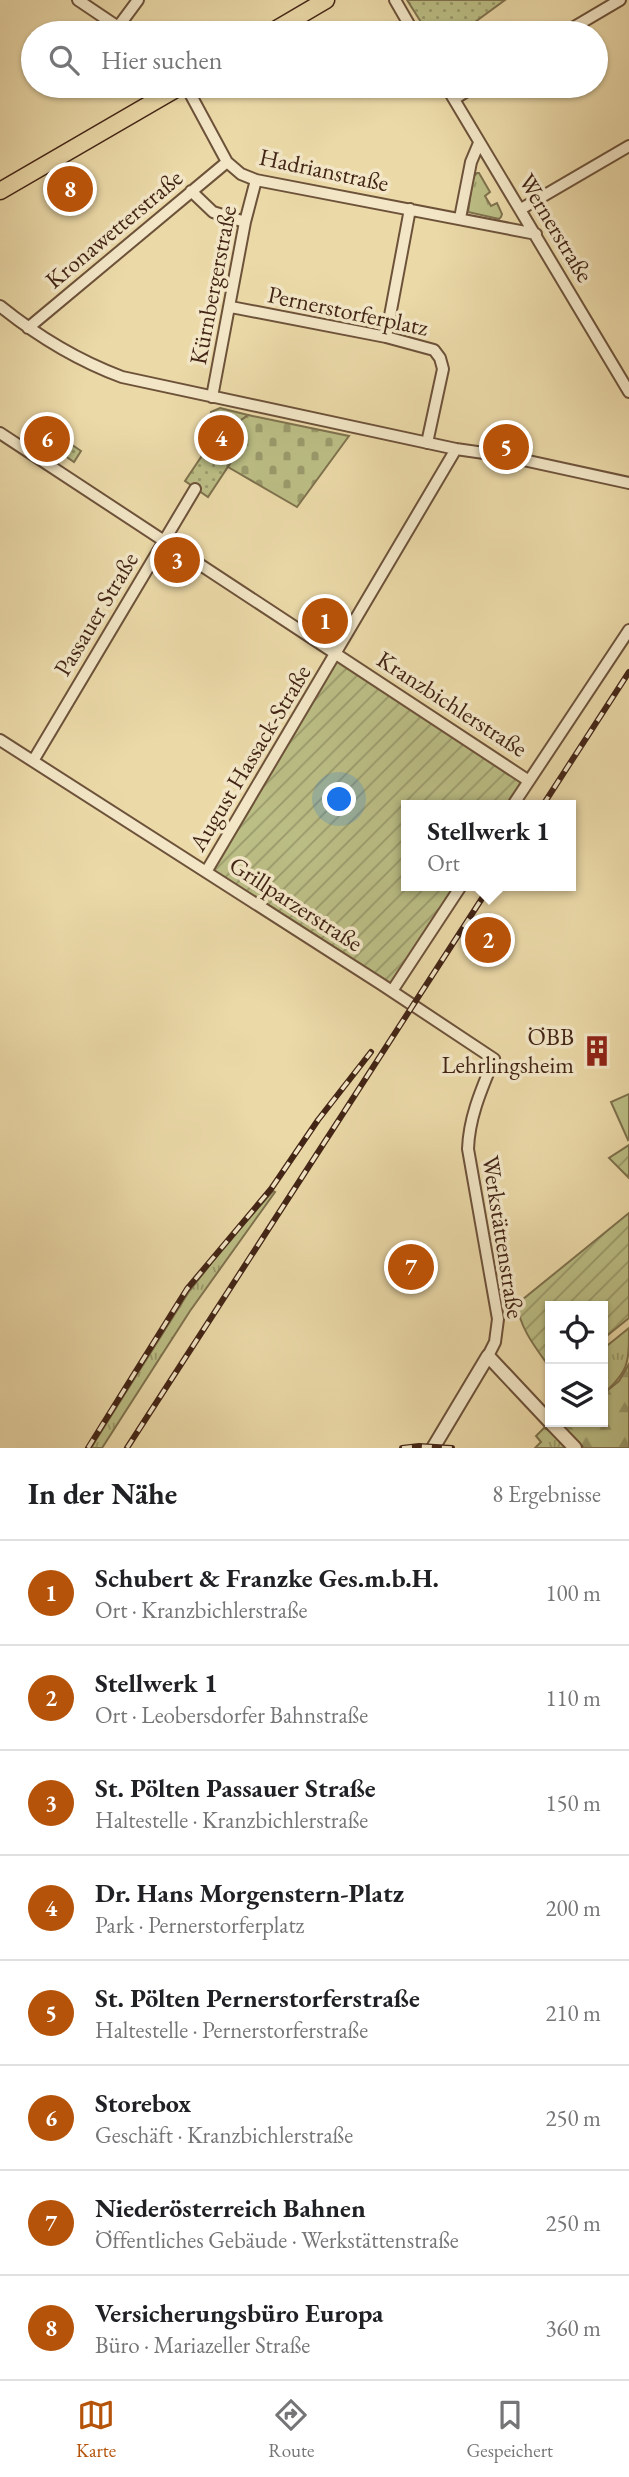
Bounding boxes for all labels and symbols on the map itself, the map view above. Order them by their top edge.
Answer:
street label: Hadrianstraße [256,141,392,198]
street label: Kronawetterstraße [39,162,189,295]
pin: 8 [47,163,93,215]
street label: Wernerstraße [512,168,601,288]
street label: Kürnbergerstraße [182,203,243,367]
street label: Pernerstorferplatz [265,278,431,343]
pin: 4 [198,412,244,464]
pin: 6 [24,413,70,465]
pin: 5 [483,421,529,473]
pin: 3 [154,534,200,586]
street label: Passauer Straße [46,546,145,681]
pin: 1 [302,595,348,647]
street label: Kranzbichlerstraße [371,643,533,764]
street label: August Hassack-Straße [181,659,317,857]
your location [322,782,356,816]
street label: Grillparzerstraße [224,849,369,958]
pin: 2 [465,914,511,966]
place label: ÖBB Lehrlingsheim [441,1021,574,1080]
building icon: ÖBB Lehrlingsheim [580,1034,614,1068]
street label: Werkstättenstraße [475,1153,532,1321]
pin: 7 [388,1241,434,1293]

